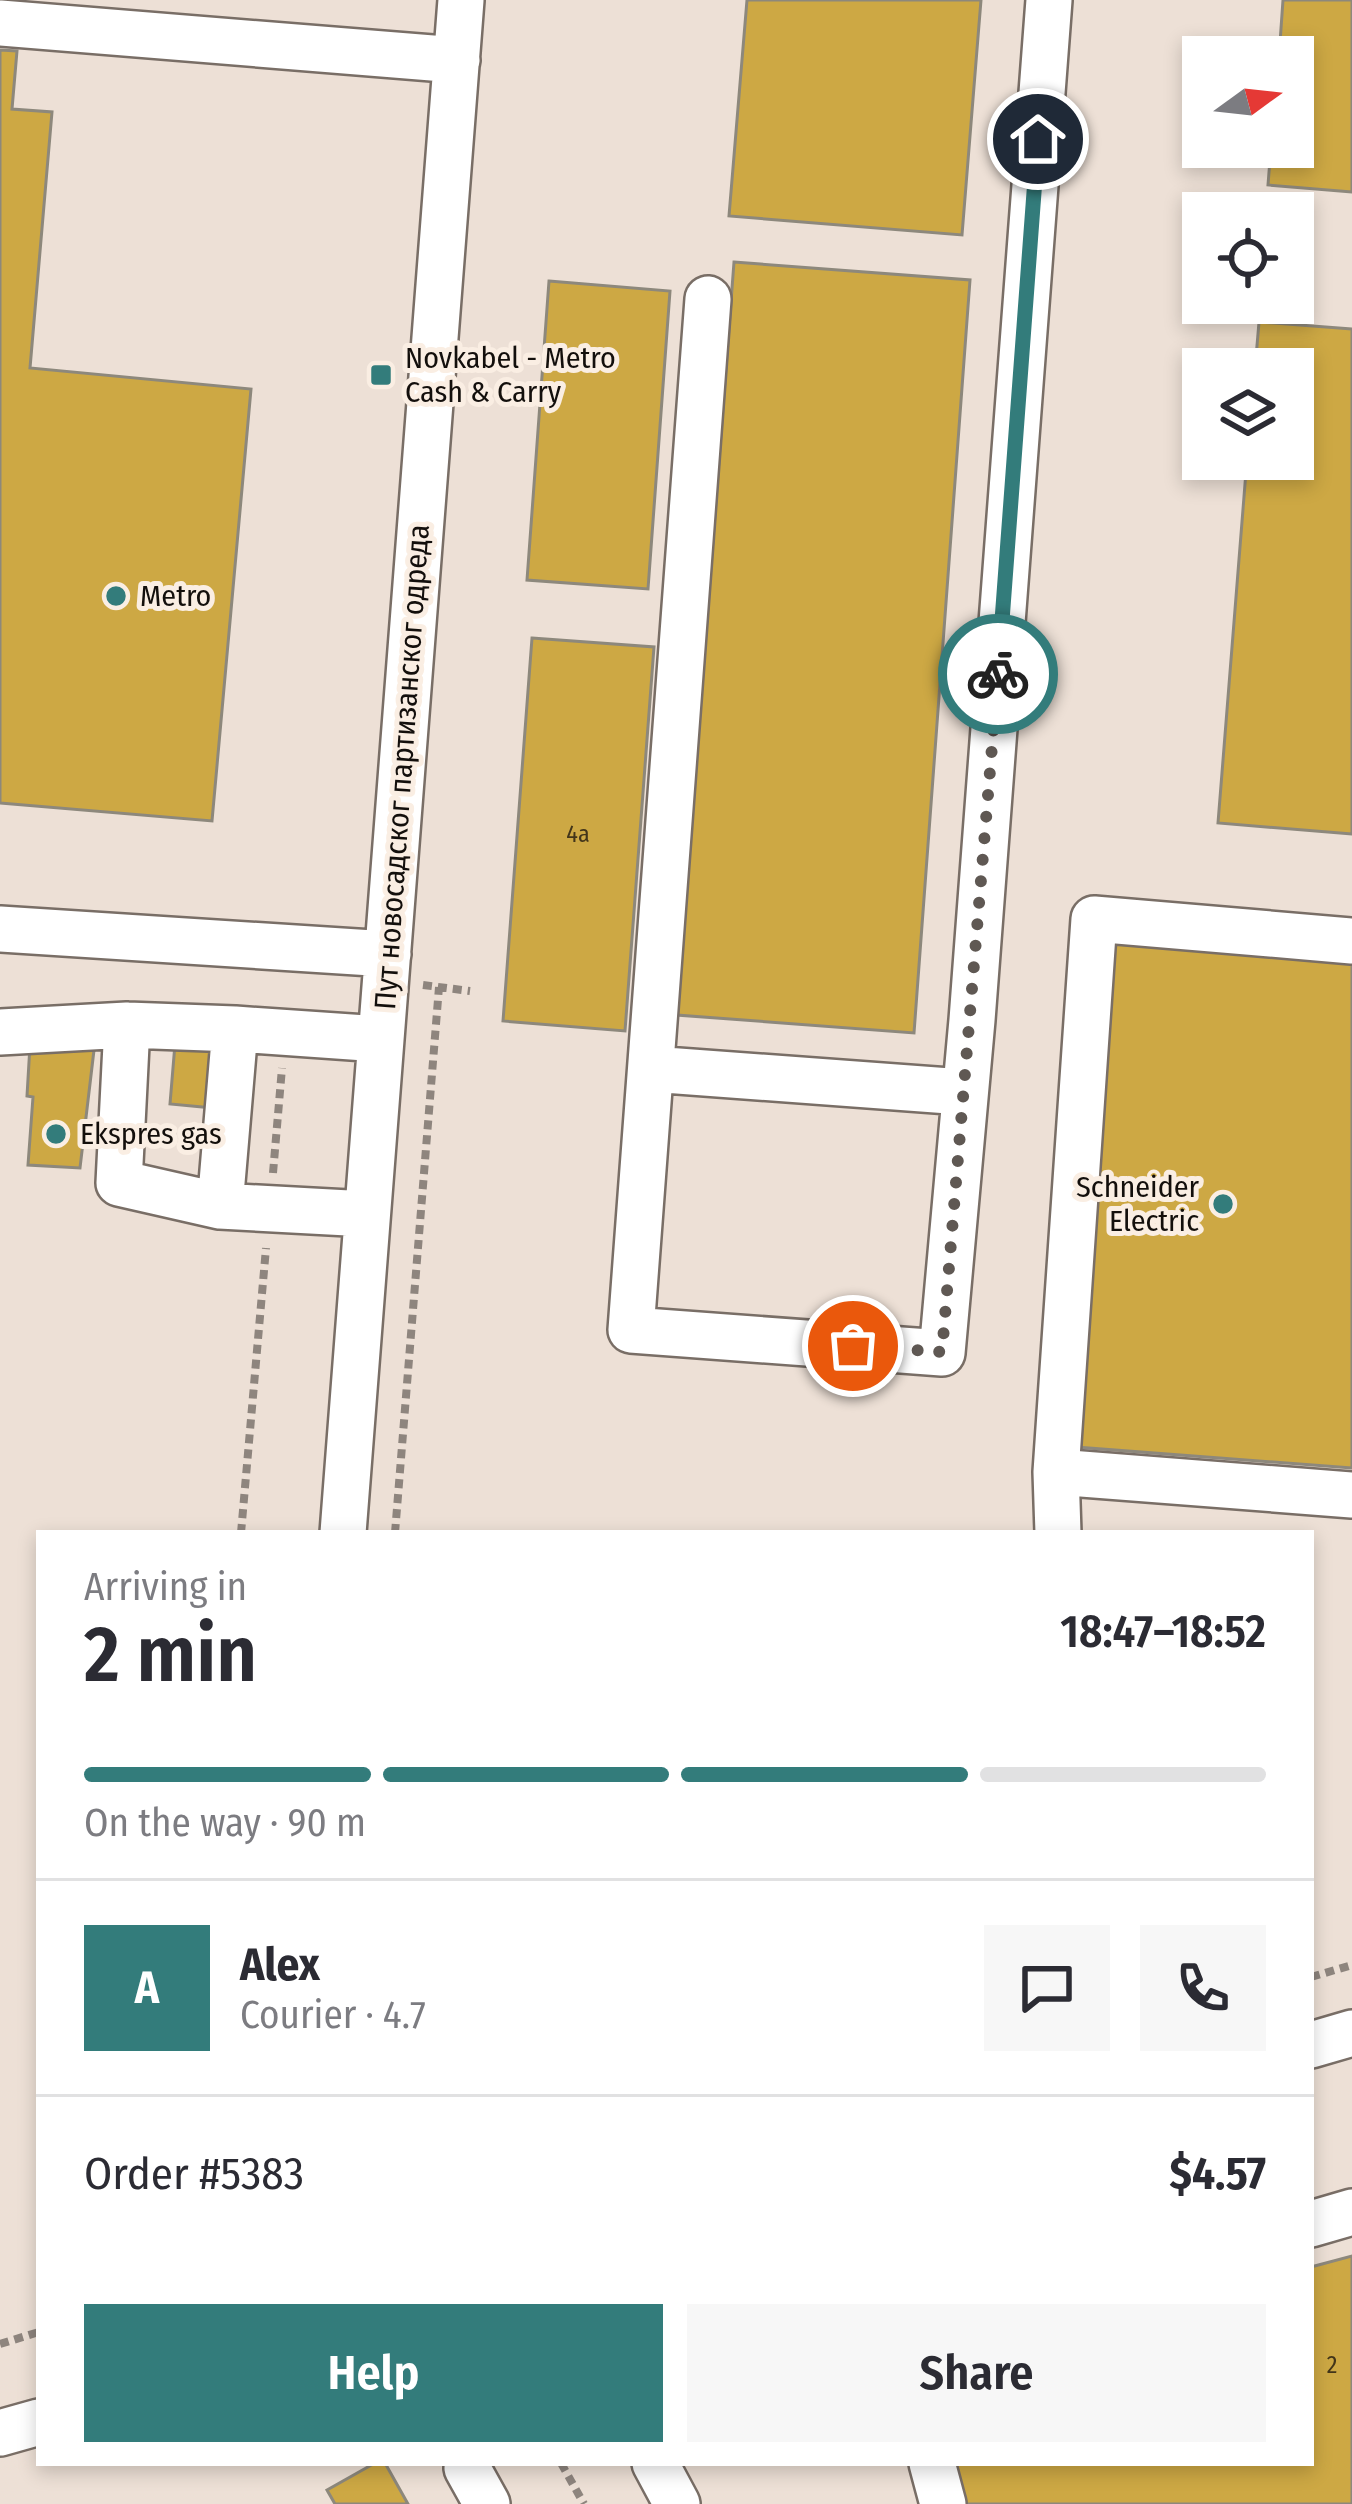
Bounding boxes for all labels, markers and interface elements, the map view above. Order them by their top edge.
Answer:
north arrow [1182,36,1314,168]
map controls [1182,36,1314,480]
pin [987,88,1089,190]
icon: home [1005,106,1071,172]
button: locate [1182,192,1314,324]
place label: Novkabel - Metro Cash & Carry [405,340,616,410]
button: layers [1182,348,1314,480]
marker: Novkabel - Metro Cash & Carry [368,362,394,388]
street label: Пут новосадског партизанског одреда [367,523,437,1011]
place label: Metro [140,578,211,614]
marker: Metro [103,583,129,609]
courier [938,614,1058,734]
icon: bike [965,641,1031,707]
house number: 4a [566,820,590,848]
place label: Ekspres gas [80,1116,222,1152]
marker: Ekspres gas [43,1121,69,1147]
place label: Schneider Electric [1076,1169,1200,1239]
marker: Schneider Electric [1210,1191,1236,1217]
pin [802,1295,904,1397]
icon: bag [820,1313,886,1379]
text: Arriving in [84,1564,247,1610]
text: 18:47–18:52 [1060,1605,1266,1659]
text: 2 min [84,1608,257,1702]
text: On the way · 90 m [84,1800,366,1846]
button: chat [984,1925,1110,2051]
button: phone [1140,1925,1266,2051]
text: Alex [240,1938,320,1992]
text: A [135,1961,159,2015]
text: Courier · 4.7 [240,1992,426,2038]
text: Order #5383 [84,2147,304,2201]
text: $4.57 [1169,2147,1266,2201]
button: Help [84,2304,663,2442]
button: Share [687,2304,1266,2442]
house number: 2 [1327,2351,1337,2379]

